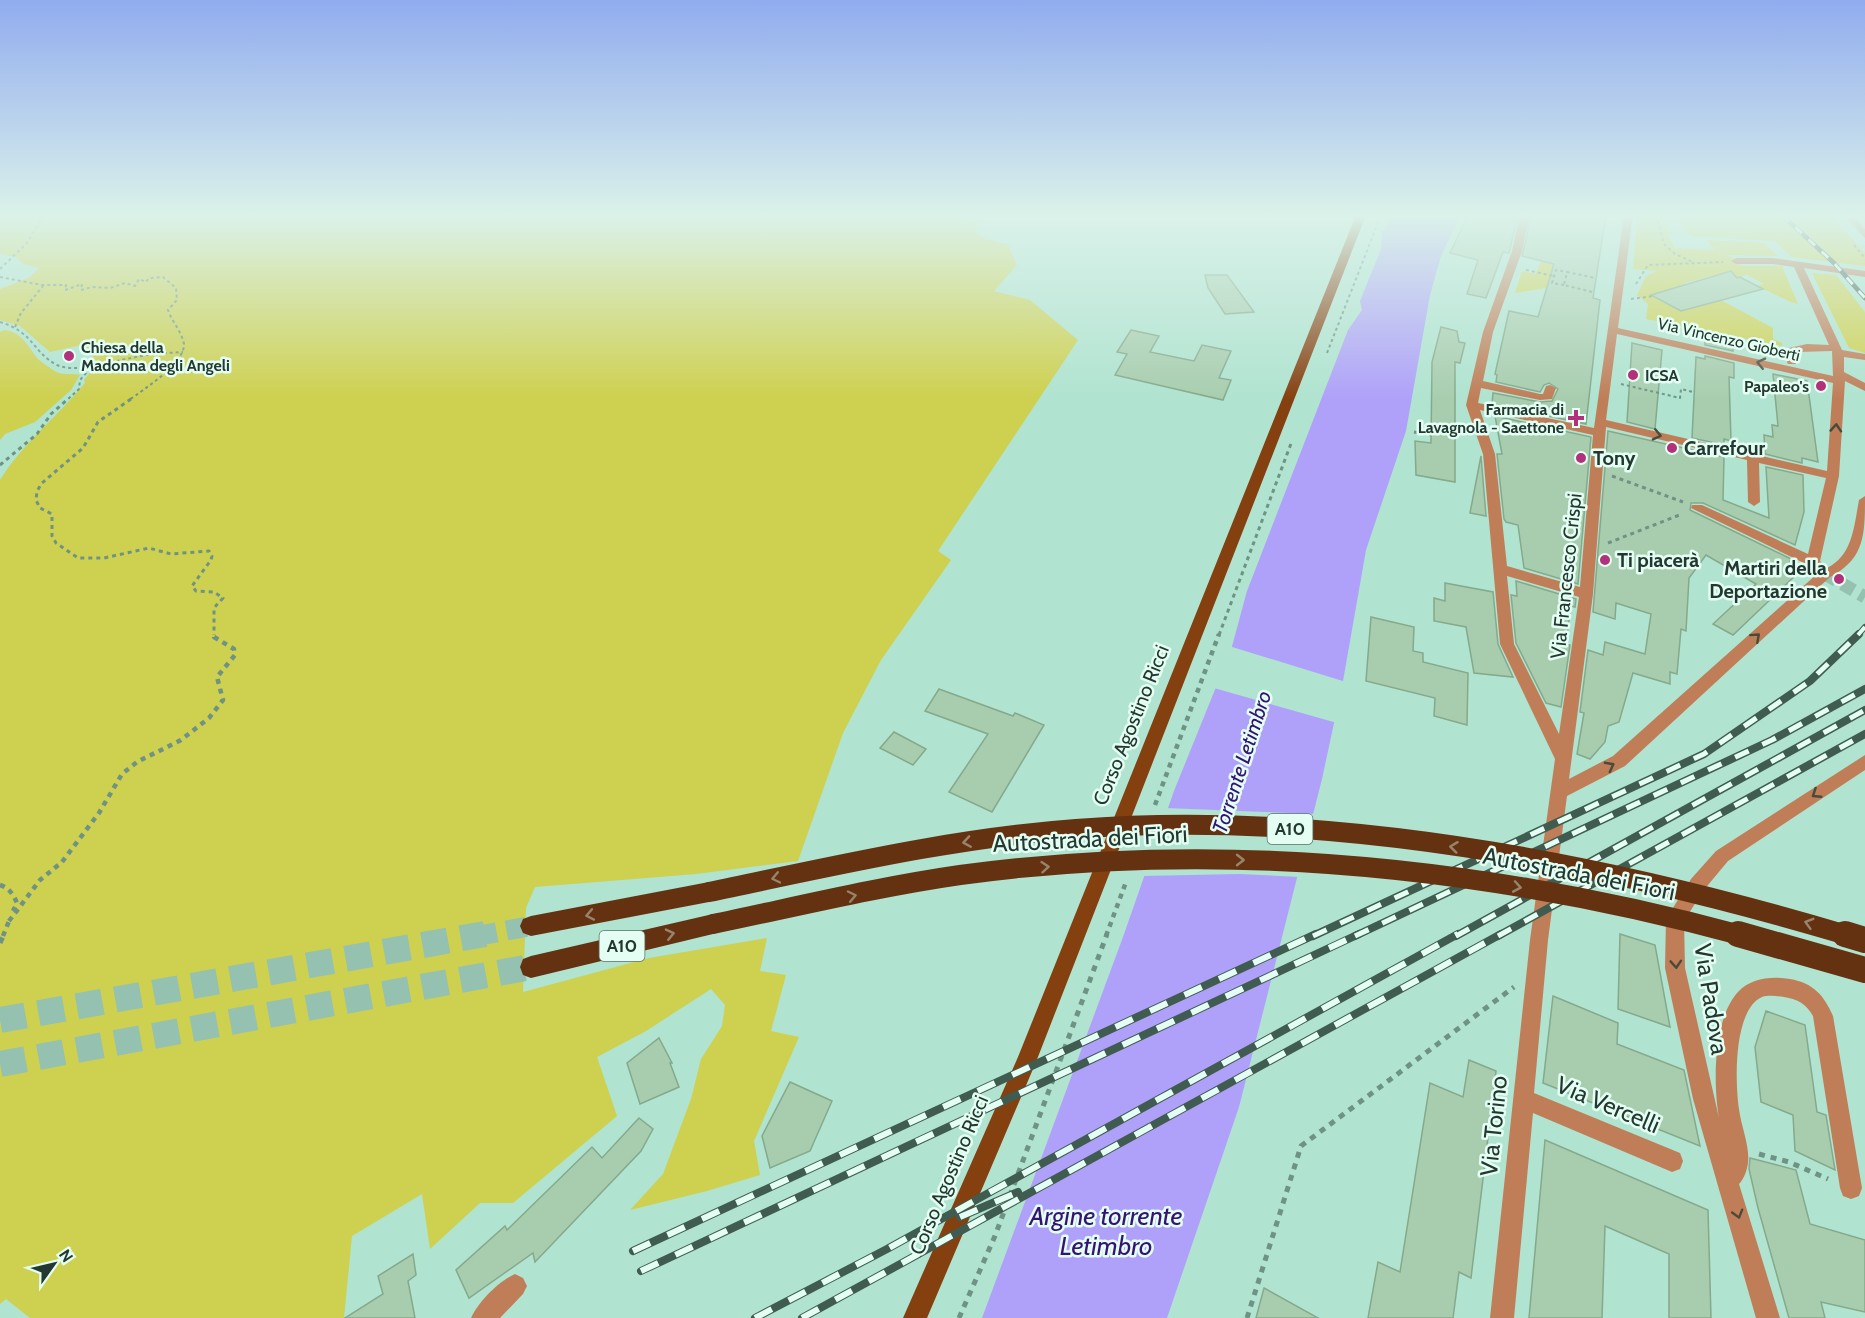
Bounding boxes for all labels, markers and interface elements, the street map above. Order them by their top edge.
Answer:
street label: Via Vincenzo Gioberti [1656,314,1802,365]
place label: Chiesa della Madonna degli Angeli [81,338,230,375]
marker: Chiesa della Madonna degli Angeli [62,349,76,363]
one-way arrow [1757,358,1767,371]
place label: ICSA [1645,366,1679,385]
marker: ICSA [1626,368,1640,382]
place label: Papaleo's [1744,377,1809,396]
marker: Papaleo's [1814,379,1828,393]
place label: Farmacia di Lavagnola - Saettone [1418,400,1564,437]
marker: Farmacia di Lavagnola - Saettone [1569,411,1583,425]
one-way arrow [1829,424,1842,433]
one-way arrow [1652,428,1662,441]
place label: Carrefour [1684,436,1766,460]
marker: Carrefour [1665,441,1679,455]
place label: Tony [1593,446,1636,470]
marker: Tony [1574,451,1588,465]
street label: Via Francesco Crispi [1545,492,1587,660]
place label: Ti piacerà [1617,548,1699,572]
marker: Ti piacerà [1598,553,1612,567]
place label: Martiri della Deportazione [1709,556,1827,603]
marker: Martiri della Deportazione [1832,572,1846,586]
one-way arrow [1749,633,1760,644]
street label: Corso Agostino Ricci [1088,641,1174,809]
water label: Torrente Letimbro [1207,688,1276,836]
one-way arrow [1604,762,1614,773]
one-way arrow [1812,786,1822,798]
road number: A10 [1268,814,1312,844]
street label: Autostrada dei Fiori [992,819,1188,858]
one-way arrow [963,835,972,847]
street label: Autostrada dei Fiori [1481,841,1678,906]
one-way arrow [1450,842,1459,854]
one-way arrow [1235,854,1244,866]
one-way arrow [1040,860,1049,873]
one-way arrow [771,871,781,884]
one-way arrow [1512,880,1522,893]
one-way arrow [847,890,857,903]
one-way arrow [585,908,595,921]
one-way arrow [1804,918,1815,930]
one-way arrow [665,929,675,942]
road number: A10 [600,931,644,961]
street label: Via Padova [1688,941,1735,1057]
one-way arrow [1669,960,1682,969]
street label: Via Vercelli [1552,1070,1664,1139]
street label: Via Torino [1474,1074,1513,1178]
street label: Corso Agostino Ricci [905,1092,993,1258]
water label: Argine torrente Letimbro [1029,1200,1182,1262]
one-way arrow [1731,1209,1743,1219]
north arrow [24,1234,84,1294]
text: N [55,1246,77,1266]

